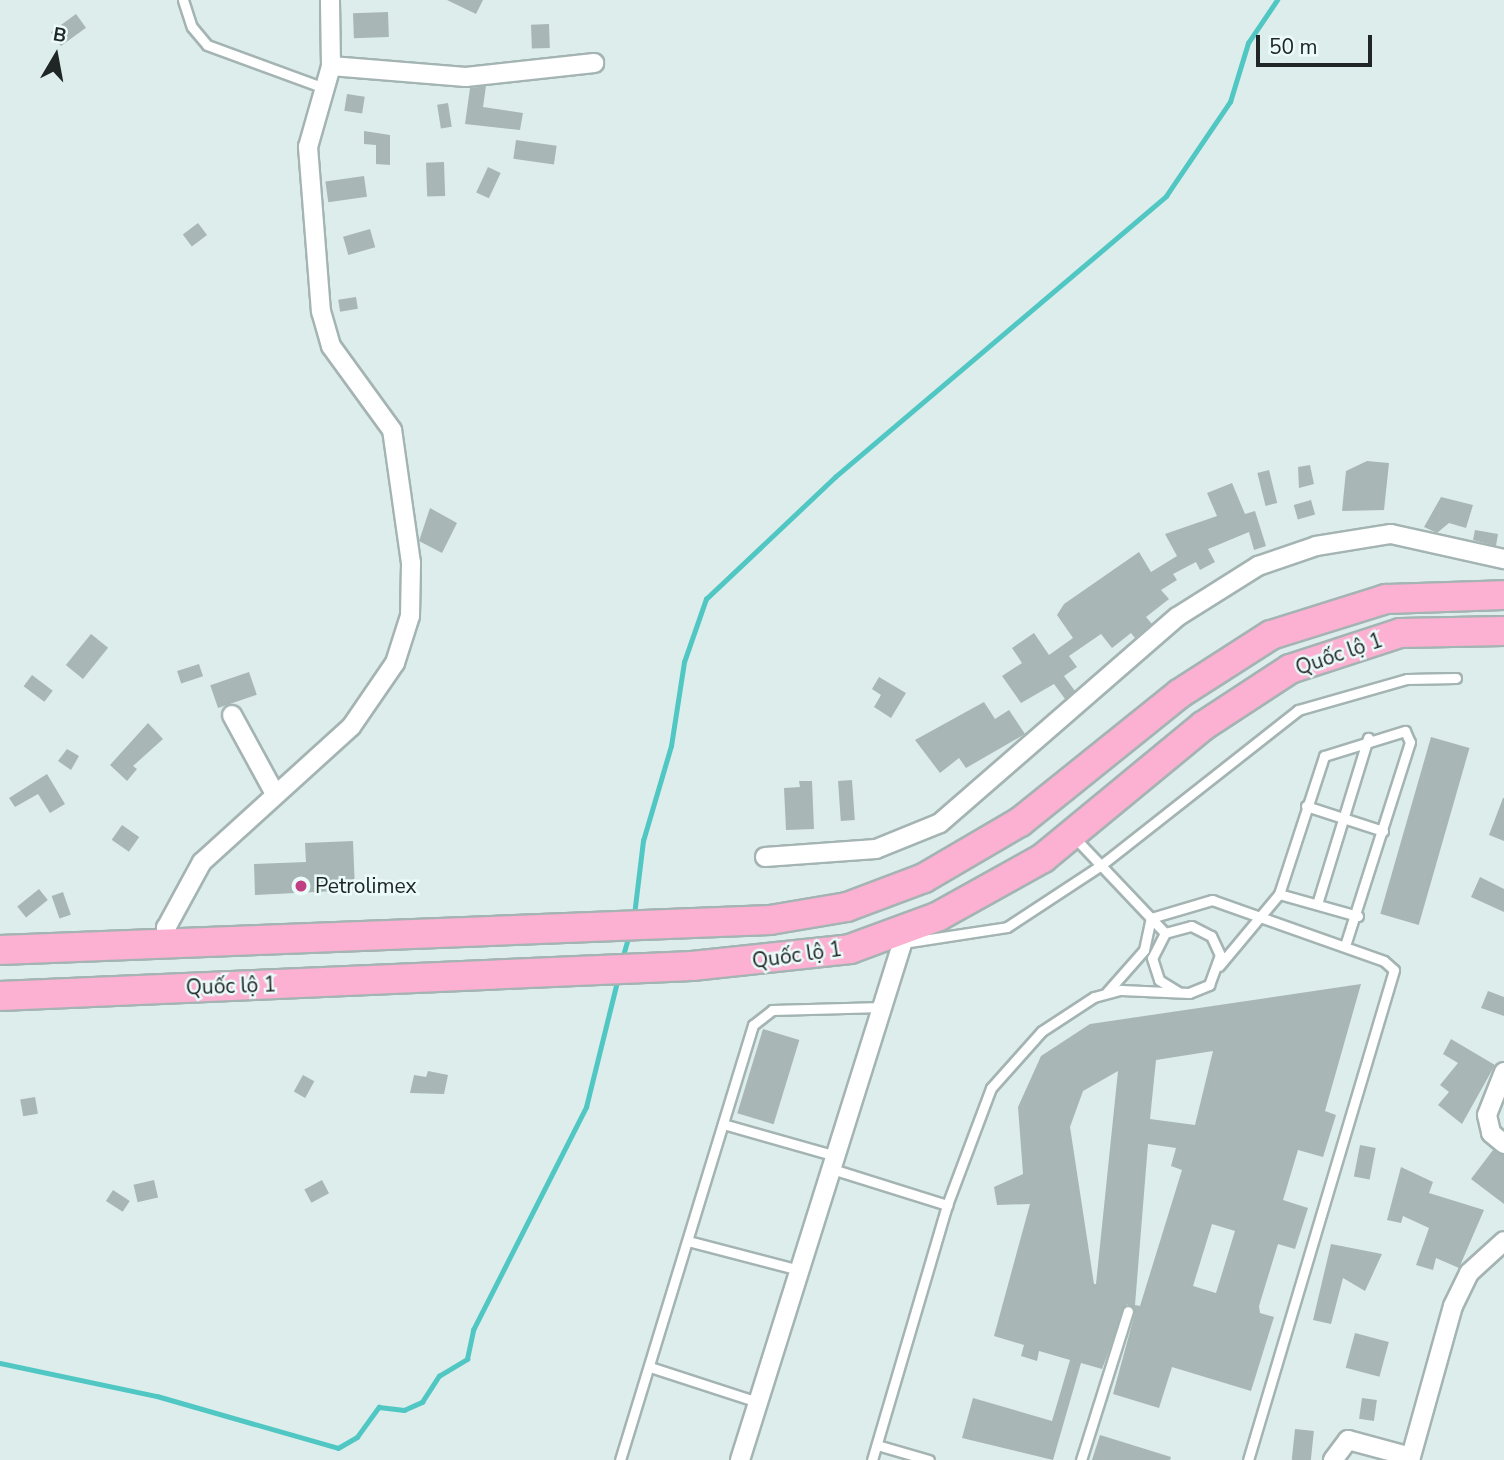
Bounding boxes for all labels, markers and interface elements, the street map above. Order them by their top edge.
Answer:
north arrow [21,21,91,91]
text: B [51,21,68,49]
scale bar [1259,21,1374,65]
text: 50 m [1269,33,1318,61]
street label: Quốc lộ 1 [1292,627,1386,681]
place label: Petrolimex [315,873,417,899]
marker: Petrolimex [293,878,309,894]
street label: Quốc lộ 1 [750,936,844,974]
street label: Quốc lộ 1 [185,972,277,1000]

